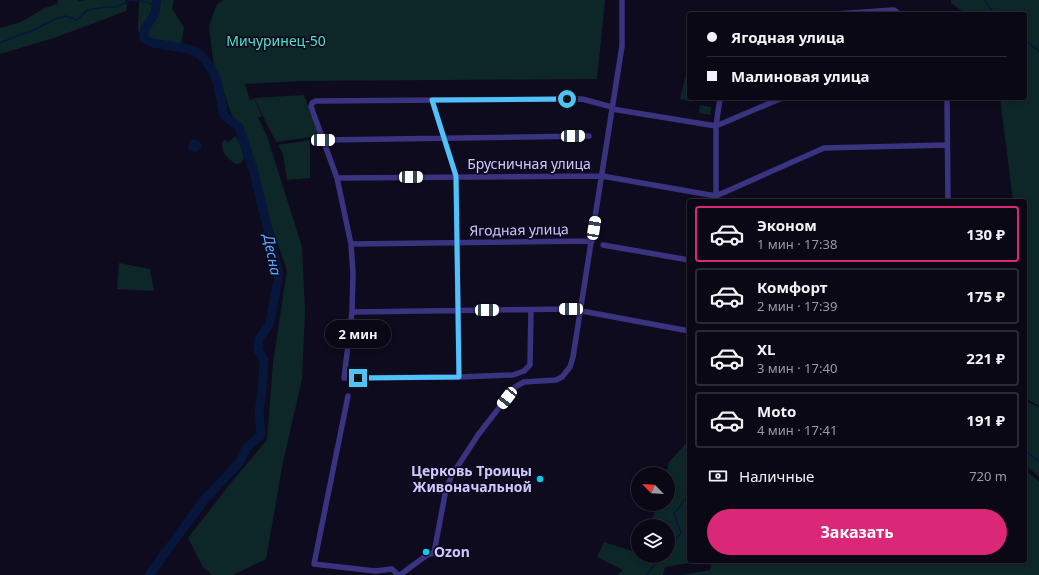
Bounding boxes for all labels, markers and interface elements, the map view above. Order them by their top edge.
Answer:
text: Ягодная улица [731,27,845,47]
park label: Мичуринец-50 [226,31,326,50]
text: Малиновая улица [731,66,870,86]
route start [558,90,576,108]
car [561,130,585,142]
car [311,134,335,146]
street label: Брусничная улица [467,154,591,173]
car [399,171,423,183]
car [586,215,602,241]
text: Эконом [757,215,817,235]
icon: car [709,216,745,252]
street label: Ягодная улица [469,219,569,240]
text: 130 ₽ [966,224,1005,244]
water label: Десна [259,231,287,278]
text: 1 мин · 17:38 [757,235,837,253]
text: Комфорт [757,277,827,297]
icon: car [709,278,745,314]
text: 175 ₽ [966,286,1005,306]
text: 2 мин · 17:39 [757,297,837,315]
car [559,303,583,315]
car [475,304,499,316]
callout: 2 мин [325,320,391,348]
text: 2 мин [339,325,378,343]
text: XL [757,339,775,359]
icon: car [709,340,745,376]
text: 221 ₽ [966,348,1005,368]
text: 3 мин · 17:40 [757,359,837,377]
route end [349,369,367,387]
car [495,385,519,411]
text: Moto [757,401,796,421]
icon: car [709,402,745,438]
text: 191 ₽ [966,410,1005,430]
text: 4 мин · 17:41 [757,421,837,439]
place label: Церковь Троицы Живоначальной [411,461,532,496]
icon: cash [707,465,729,487]
text: Наличные [739,466,814,486]
north arrow [631,467,675,511]
map controls [631,467,675,563]
text: 720 m [969,467,1007,485]
marker: Церковь Троицы Живоначальной [535,474,545,484]
button: Заказать [707,509,1007,555]
button: layers [631,519,675,563]
place label: Ozon [434,542,470,561]
marker: Ozon [421,547,431,557]

